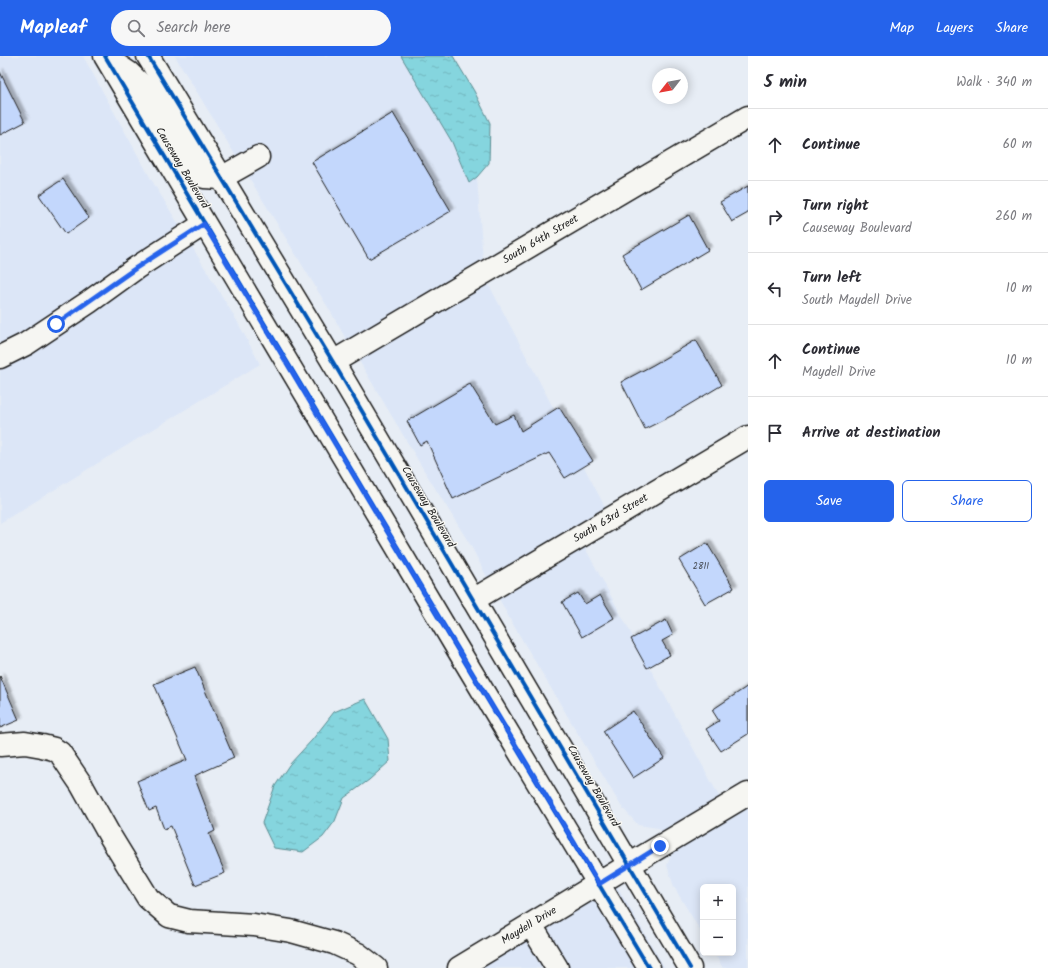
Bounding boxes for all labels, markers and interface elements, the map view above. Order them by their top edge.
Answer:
search box [111,10,391,46]
text: Mapleaf [20,13,87,43]
text: Search here [157,16,231,40]
icon: search [125,17,147,39]
text: Map [890,17,914,39]
text: Layers [936,17,974,39]
text: Share [996,17,1028,39]
north arrow [652,68,688,104]
text: 5 min [764,69,807,96]
text: Walk · 340 m [956,72,1032,93]
street label: Causeway Boulevard [150,124,214,213]
text: Continue [802,133,860,157]
icon: ahead [764,134,786,156]
text: 60 m [1003,134,1032,155]
text: Turn right [802,194,869,218]
icon: right [764,206,786,228]
text: 260 m [995,206,1032,227]
street label: South 64th Street [499,210,583,269]
text: Causeway Boulevard [802,218,912,239]
text: Turn left [802,266,862,290]
icon: left [764,278,786,300]
text: 10 m [1006,278,1032,299]
text: South Maydell Drive [802,290,912,311]
route start [47,315,65,333]
text: Continue [802,338,860,362]
icon: ahead [764,350,786,372]
text: 10 m [1006,350,1032,371]
text: Maydell Drive [802,362,876,383]
text: Arrive at destination [802,421,941,445]
icon: arrive [764,422,786,444]
street label: Causeway Boulevard [396,463,460,552]
button: Save [764,480,894,522]
button: Share [902,480,1032,522]
street label: South 63rd Street [570,489,652,548]
house number: 2811 [693,559,709,574]
street label: Causeway Boulevard [562,741,624,831]
route end [651,837,669,855]
map controls [700,884,736,956]
button: + [700,884,736,920]
street label: Maydell Drive [498,902,560,949]
button: − [700,920,736,956]

